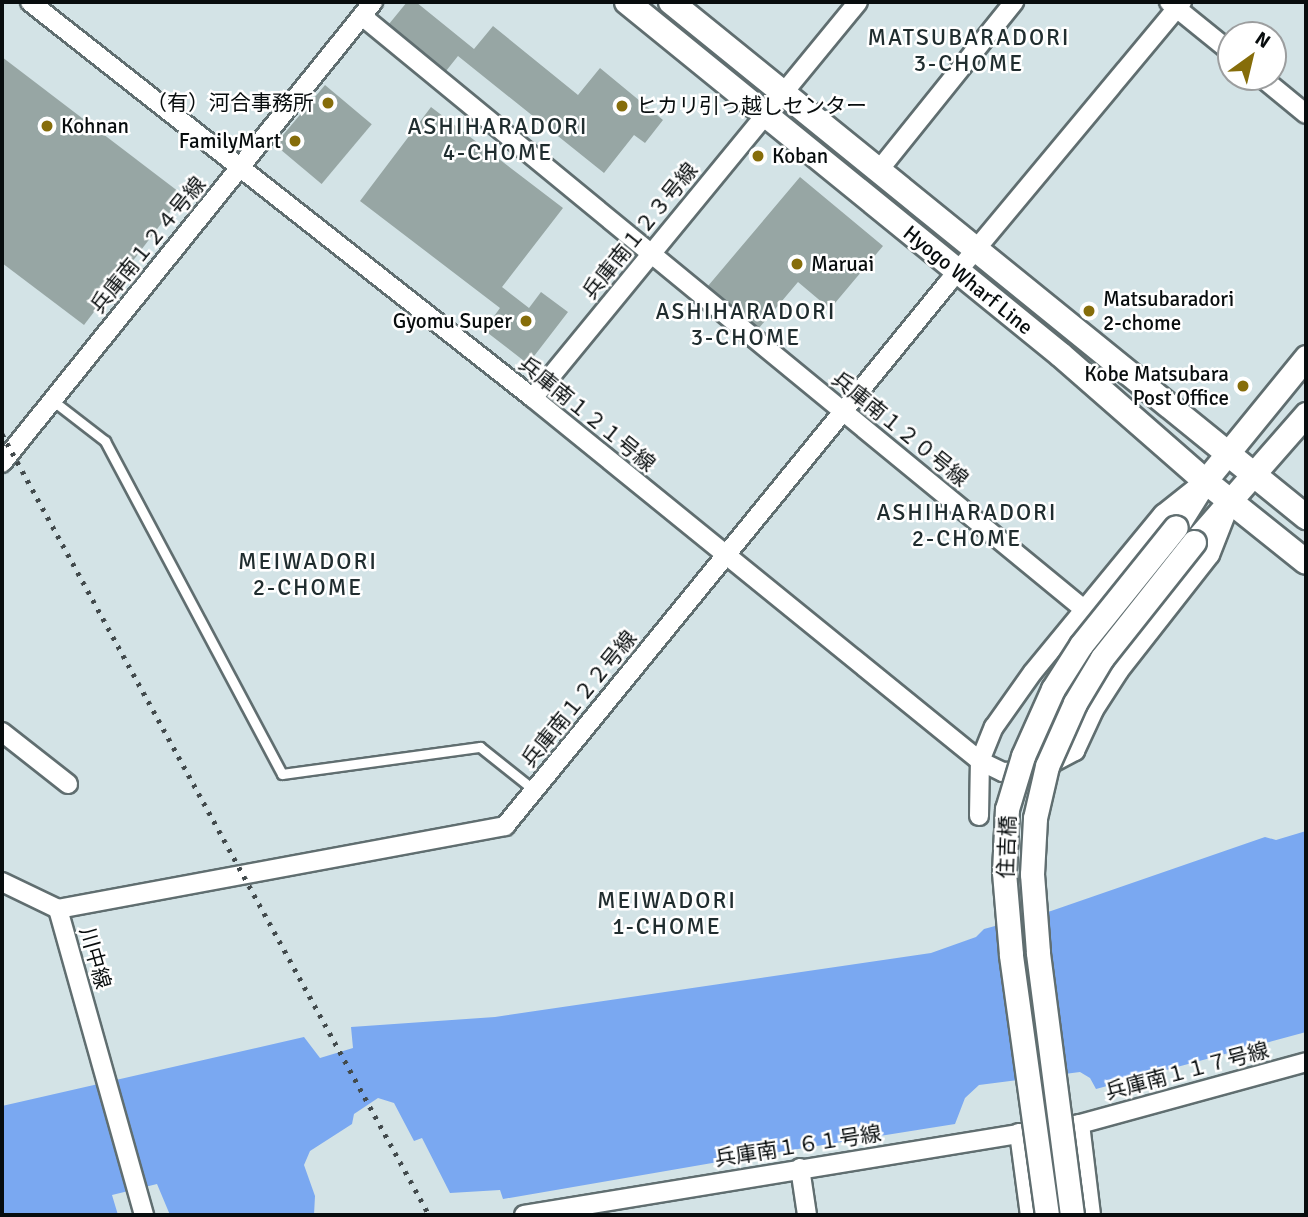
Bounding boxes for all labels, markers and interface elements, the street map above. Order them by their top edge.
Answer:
north arrow [1217,21,1287,91]
district label: MATSUBARADORI 3-CHOME [869,24,1069,78]
text: N [1250,27,1275,54]
place label: （有）河合事務所 [146,90,314,116]
place label: ヒカリ引っ越しセンター [636,93,867,119]
marker: （有）河合事務所 [320,95,336,111]
marker: ヒカリ引っ越しセンター [614,98,630,114]
place label: Kohnan [61,113,129,139]
district label: ASHIHARADORI 4-CHOME [409,113,587,167]
marker: Kohnan [39,118,55,134]
place label: FamilyMart [179,128,281,154]
marker: FamilyMart [287,133,303,149]
place label: Koban [772,143,828,169]
marker: Koban [750,148,766,164]
street label: 兵庫南１２３号線 [577,158,703,304]
street label: 兵庫南１２４号線 [85,172,211,318]
street label: Hyogo Wharf Line [898,220,1038,340]
place label: Maruai [811,251,874,277]
marker: Maruai [789,256,805,272]
place label: Matsubaradori 2-chome [1103,286,1234,336]
district label: ASHIHARADORI 3-CHOME [657,298,835,352]
marker: Matsubaradori 2-chome [1081,303,1097,319]
place label: Gyomu Super [393,308,512,334]
marker: Gyomu Super [518,313,534,329]
street label: 兵庫南１２１号線 [514,351,660,477]
place label: Kobe Matsubara Post Office [1084,361,1229,411]
street label: 兵庫南１２０号線 [827,366,973,492]
marker: Kobe Matsubara Post Office [1235,378,1251,394]
district label: ASHIHARADORI 2-CHOME [878,499,1056,553]
district label: MEIWADORI 2-CHOME [239,548,377,602]
street label: 兵庫南１２２号線 [516,626,642,772]
street label: 住吉橋 [993,815,1021,879]
district label: MEIWADORI 1-CHOME [598,887,736,941]
street label: 川中線 [74,924,116,992]
street label: 兵庫南１１７号線 [1103,1037,1271,1105]
street label: 兵庫南１６１号線 [713,1120,883,1172]

